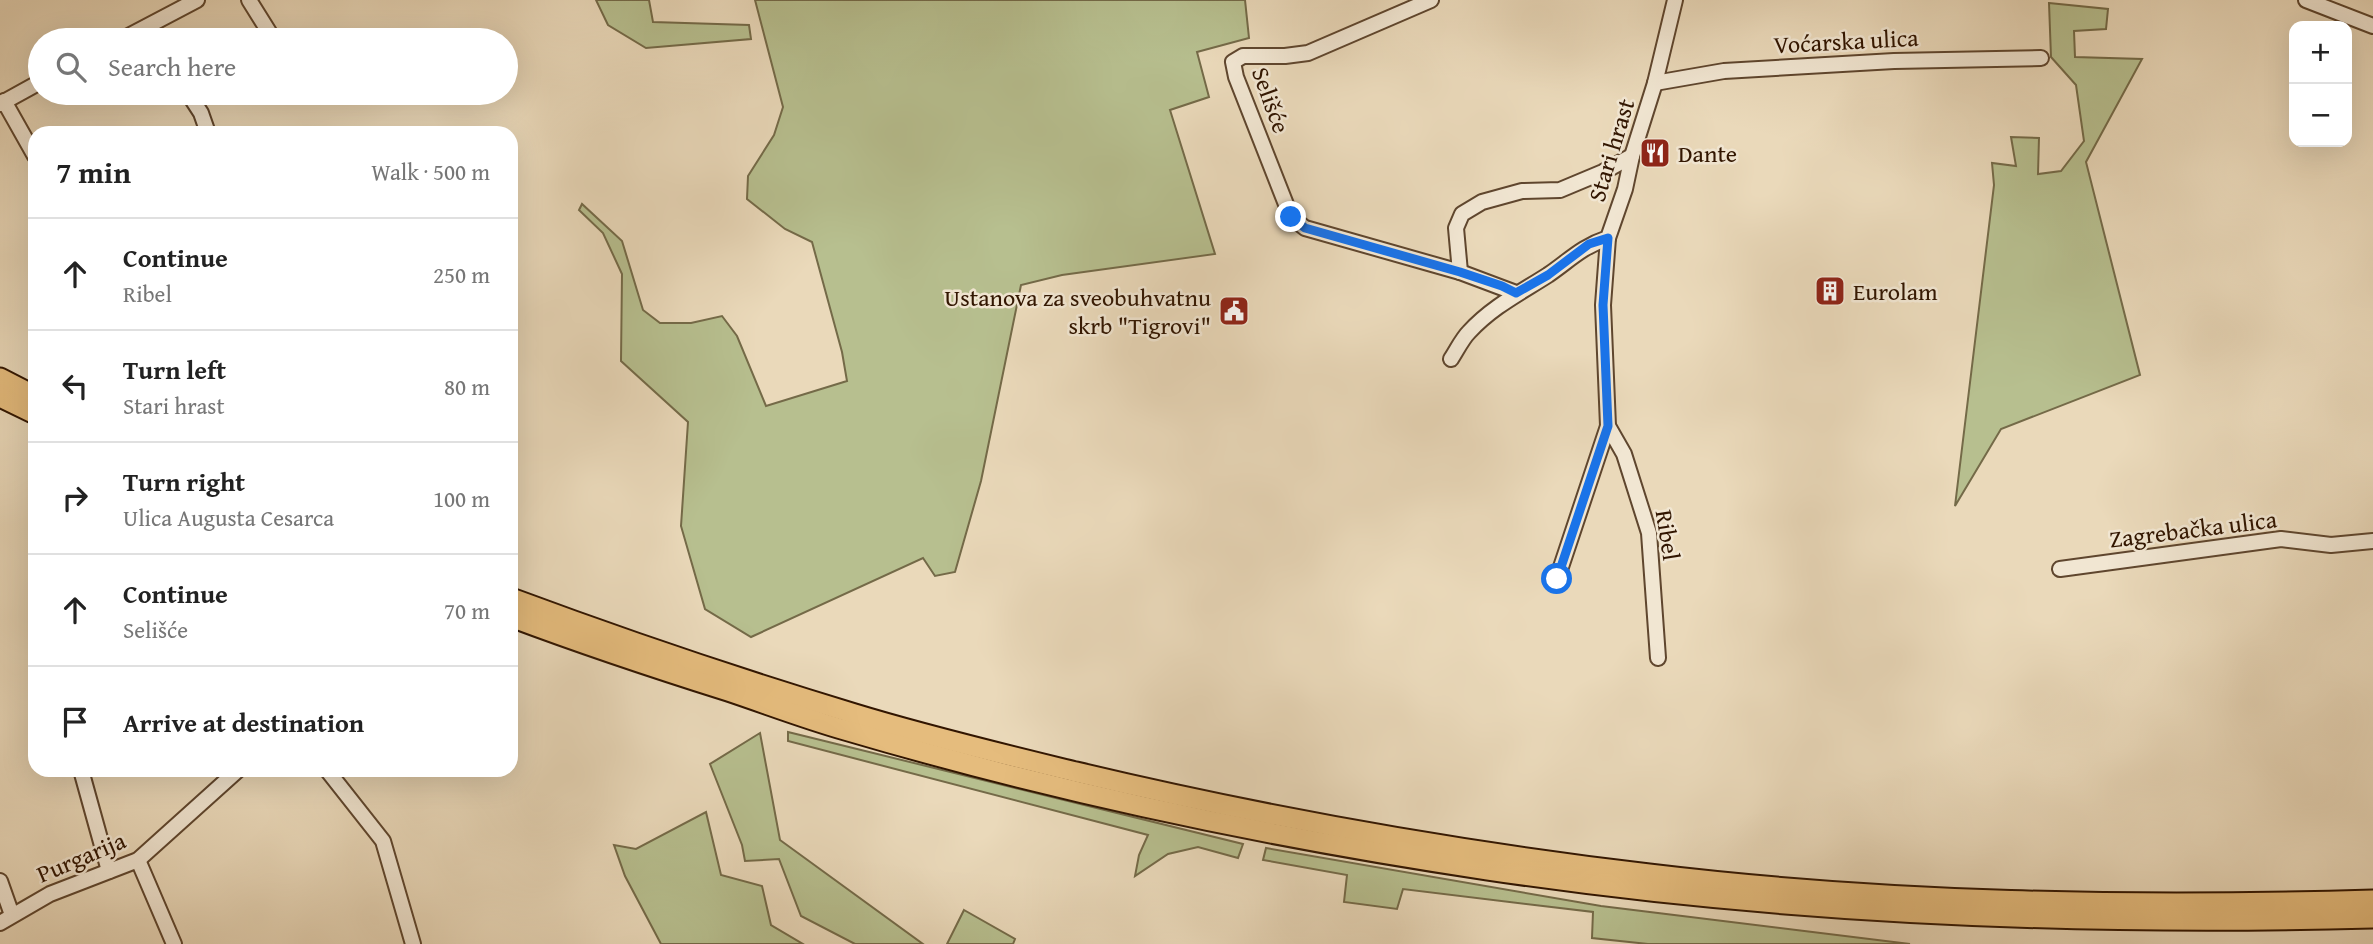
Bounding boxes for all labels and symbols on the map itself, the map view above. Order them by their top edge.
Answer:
street label: Voćarska ulica [1773,20,1920,62]
street label: Selišće [1243,62,1299,138]
street label: Stari hrast [1579,94,1643,206]
restaurant icon: Dante [1638,136,1672,170]
place label: Dante [1678,136,1737,171]
route end [1275,201,1306,232]
building icon: Eurolam [1813,274,1847,308]
place label: Eurolam [1853,274,1938,309]
place label: Ustanova za sveobuhvatnu skrb "Tigrovi" [944,280,1211,343]
public building icon: Ustanova za sveobuhvatnu skrb "Tigrovi" [1217,294,1251,328]
street label: Zagrebačka ulica [2107,501,2279,557]
street label: Ribel [1647,507,1689,563]
route start [1541,563,1572,594]
street label: Purgarija [31,822,131,891]

